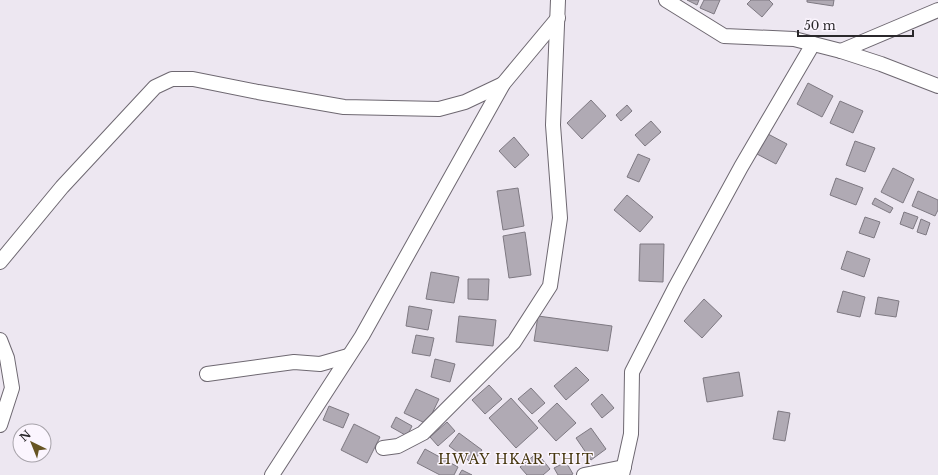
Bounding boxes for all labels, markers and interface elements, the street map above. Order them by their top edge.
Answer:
scale bar [798,12,913,38]
text: 50 m [804,18,836,33]
north arrow [12,423,52,463]
text: N [17,427,34,444]
district label: HWAY HKAR THIT [438,450,594,468]

